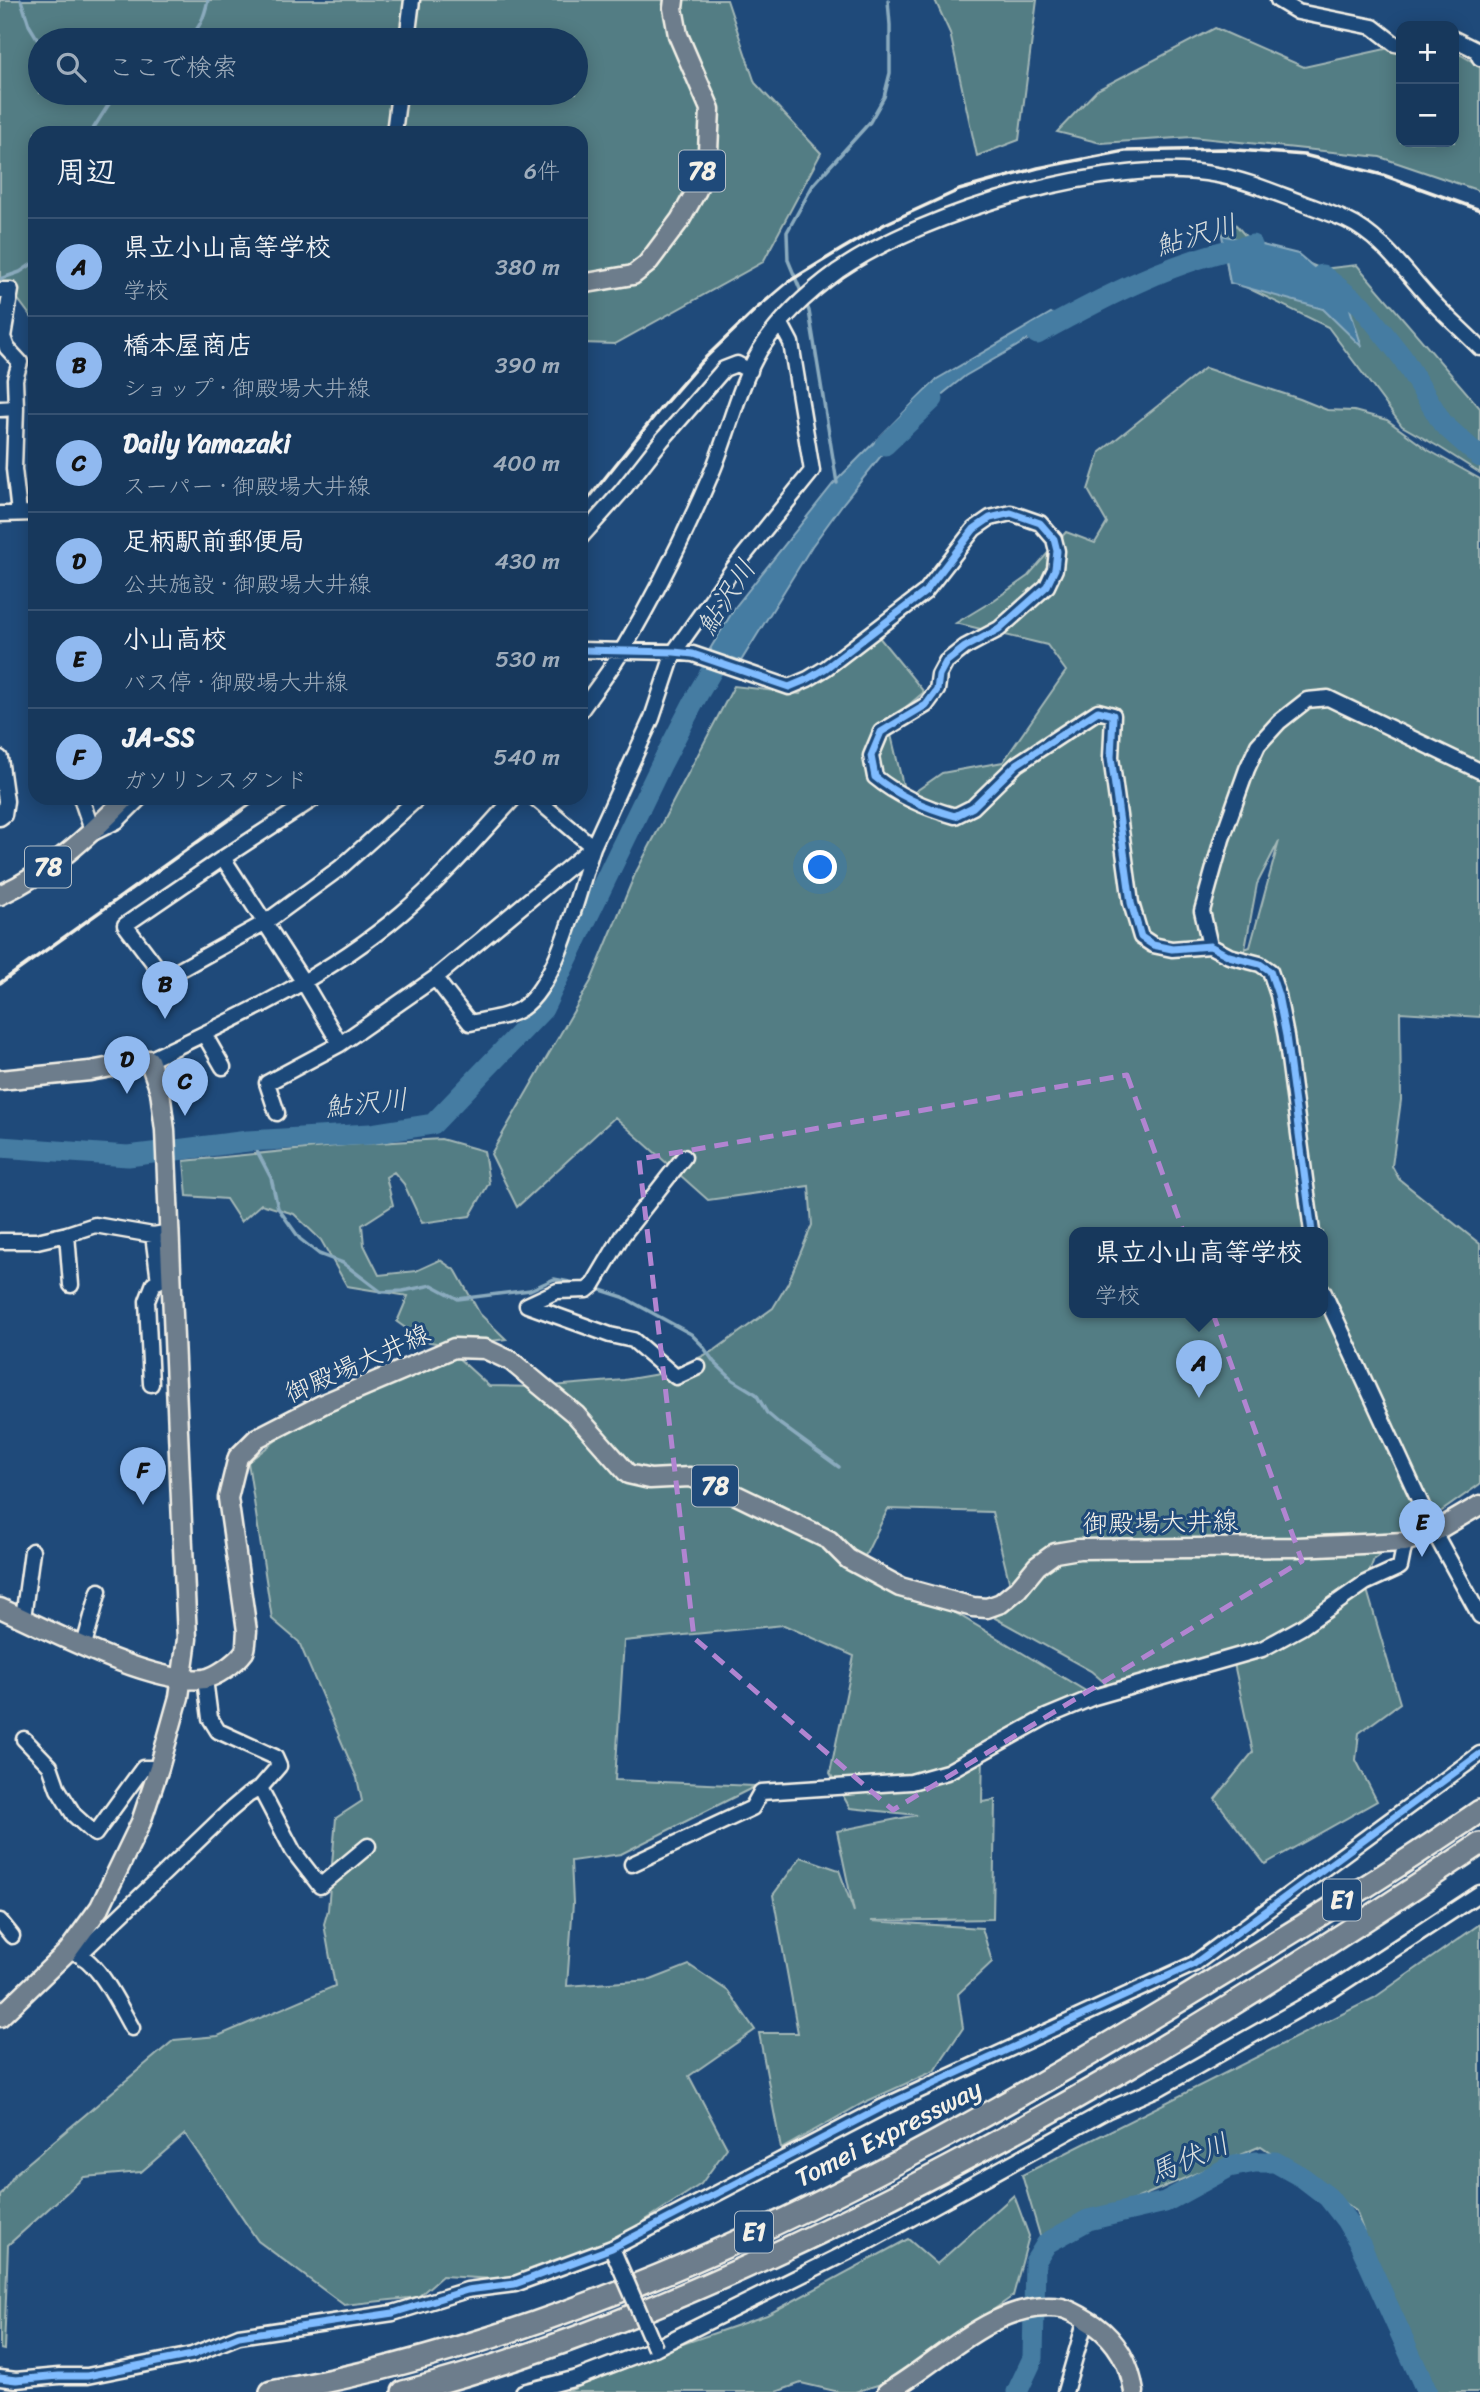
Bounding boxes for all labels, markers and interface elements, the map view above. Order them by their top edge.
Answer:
map controls [1396,21,1459,147]
button: + [1396,21,1459,84]
search box [28,28,588,105]
text: ここで検索 [108,44,238,90]
icon: search [52,48,90,86]
button: − [1396,84,1459,147]
text: 周辺 [56,145,116,199]
road number: 78 [679,150,725,191]
text: 6件 [524,151,560,192]
water label: 鮎沢川 [1149,200,1243,270]
text: 県立小山高等学校 [123,224,331,270]
text: A [71,247,87,288]
text: 380 m [495,247,560,288]
text: 学校 [123,270,169,311]
text: 橋本屋商店 [123,322,253,368]
text: B [72,345,86,386]
text: 390 m [495,345,560,386]
text: ショップ · 御殿場大井線 [123,368,370,409]
text: Daily Yamazaki [123,420,290,466]
text: C [72,443,86,484]
text: 400 m [493,443,560,484]
text: スーパー · 御殿場大井線 [123,466,370,507]
text: 足柄駅前郵便局 [123,518,305,564]
text: D [72,541,86,582]
text: 430 m [495,541,560,582]
water label: 鮎沢川 [683,548,769,646]
text: 公共施設 · 御殿場大井線 [123,564,371,605]
text: 小山高校 [123,616,227,662]
text: E [73,639,85,680]
text: 530 m [495,639,560,680]
text: バス停 · 御殿場大井線 [123,662,348,703]
text: JA-SS [123,714,195,760]
text: F [73,737,85,778]
text: 540 m [493,737,560,778]
text: ガソリンスタンド [123,760,307,801]
road number: 78 [25,846,71,888]
your location [803,850,837,884]
pin: B [142,961,188,1019]
pin: D [104,1036,150,1094]
pin: C [162,1058,208,1116]
water label: 鮎沢川 [322,1074,410,1132]
popup [1069,1227,1328,1318]
text: 県立小山高等学校 [1094,1229,1303,1275]
text: 学校 [1094,1275,1140,1316]
street label: 御殿場大井線 [276,1310,438,1416]
pin: A [1176,1340,1222,1398]
pin: F [120,1447,166,1505]
road number: 78 [692,1466,738,1506]
street label: 御殿場大井線 [1082,1498,1238,1546]
pin: E [1399,1499,1445,1557]
road number: E1 [1323,1880,1361,1921]
street label: Tomei Expressway [786,2066,990,2200]
water label: 馬伏川 [1141,2119,1237,2197]
road number: E1 [735,2211,773,2252]

